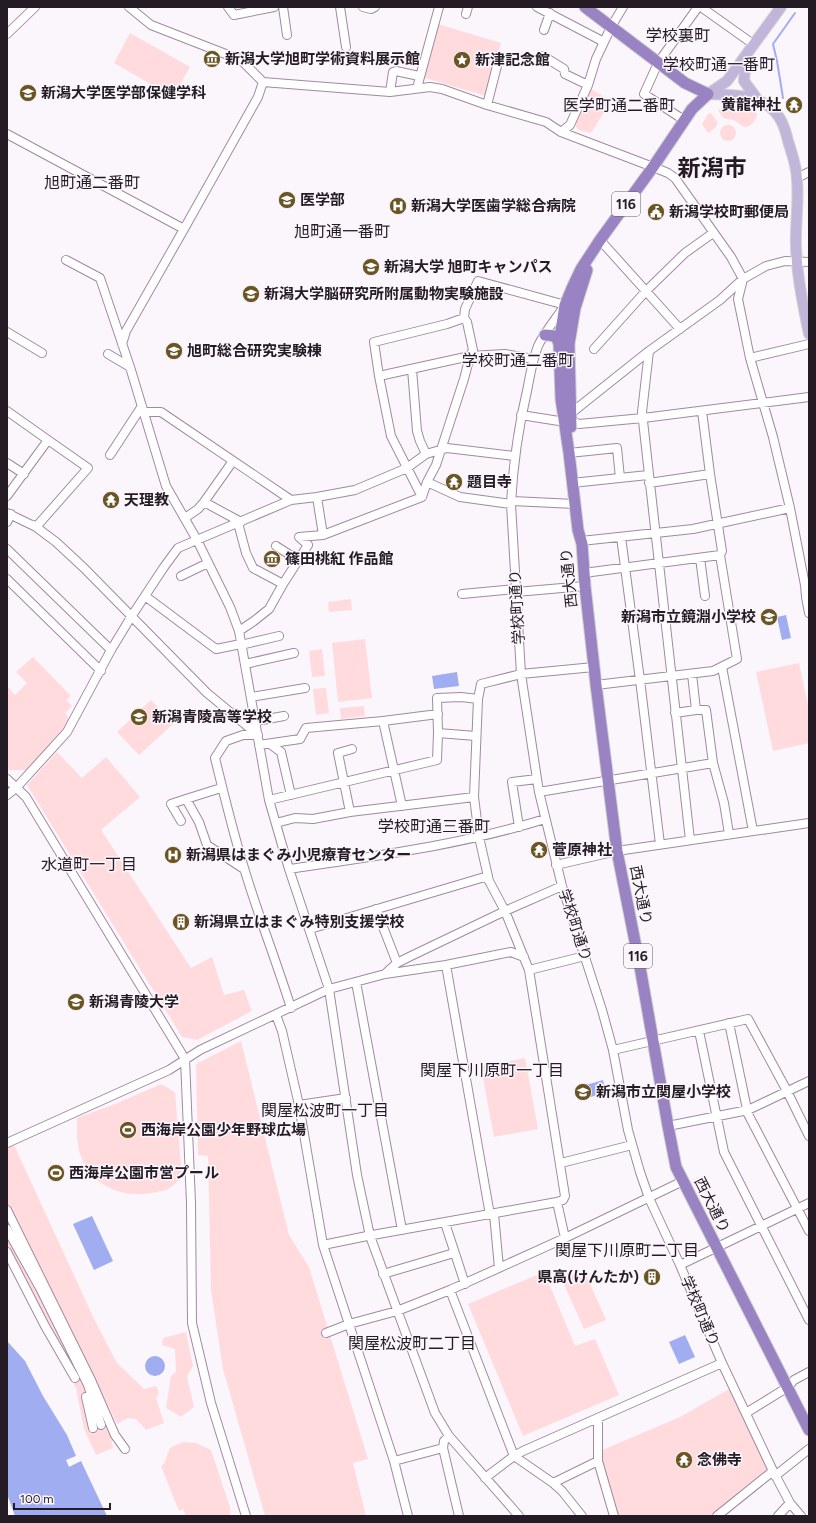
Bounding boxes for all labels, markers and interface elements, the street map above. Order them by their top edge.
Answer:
district label: 学校裏町 [646,26,710,45]
museum icon: 新潟大学旭町学術資料展示館 [202,49,222,69]
place label: 新潟大学旭町学術資料展示館 [225,50,420,68]
place icon: 新津記念館 [452,50,472,70]
place label: 新津記念館 [475,51,550,69]
district label: 学校町通一番町 [663,55,775,74]
school or university icon: 新潟大学医学部保健学科 [18,83,38,103]
place label: 新潟大学医学部保健学科 [41,84,206,102]
temple icon: 黄龍神社 [784,95,804,115]
district label: 医学町通二番町 [563,96,675,115]
place label: 黄龍神社 [721,96,781,114]
district label: 新潟市 [678,154,747,182]
district label: 旭町通二番町 [44,173,140,192]
school or university icon: 医学部 [277,190,297,210]
place label: 医学部 [300,191,345,209]
road number: 116 [612,192,640,216]
hospital icon: 新潟大学医歯学総合病院 [388,196,408,216]
place label: 新潟大学医歯学総合病院 [411,197,576,215]
public building icon: 新潟学校町郵便局 [646,202,666,222]
place label: 新潟学校町郵便局 [669,203,789,221]
district label: 旭町通一番町 [294,222,390,241]
school or university icon: 新潟大学 旭町キャンパス [361,257,381,277]
place label: 新潟大学 旭町キャンパス [384,258,553,276]
school or university icon: 新潟大学脳研究所附属動物実験施設 [241,284,261,304]
place label: 新潟大学脳研究所附属動物実験施設 [264,285,504,303]
school or university icon: 旭町総合研究実験棟 [164,341,184,361]
place label: 旭町総合研究実験棟 [187,342,322,360]
district label: 学校町通二番町 [462,351,574,370]
temple icon: 題目寺 [444,472,464,492]
place label: 題目寺 [467,473,512,491]
temple icon: 天理教 [101,490,121,510]
place label: 天理教 [124,491,169,509]
street label: 西大通り [557,547,581,609]
museum icon: 篠田桃紅 作品館 [262,549,282,569]
place label: 篠田桃紅 作品館 [285,550,394,568]
street label: 学校町通り [506,569,528,645]
school or university icon: 新潟市立鏡淵小学校 [759,607,779,627]
place label: 新潟市立鏡淵小学校 [621,608,756,626]
school or university icon: 新潟青陵高等学校 [129,707,149,727]
place label: 新潟青陵高等学校 [152,708,272,726]
district label: 学校町通三番町 [378,817,490,836]
temple icon: 菅原神社 [529,840,549,860]
place label: 菅原神社 [552,841,612,859]
hospital icon: 新潟県はまぐみ小児療育センター [163,845,183,865]
place label: 新潟県はまぐみ小児療育センター [186,846,411,864]
district label: 水道町一丁目 [41,855,137,874]
street label: 西大通り [626,864,656,926]
street label: 学校町通り [555,887,595,963]
building icon: 新潟県立はまぐみ特別支援学校 [171,912,191,932]
place label: 新潟県立はまぐみ特別支援学校 [194,913,404,931]
road number: 116 [624,944,652,968]
school or university icon: 新潟青陵大学 [66,992,86,1012]
place label: 新潟青陵大学 [89,993,179,1011]
district label: 関屋下川原町一丁目 [420,1061,564,1080]
school or university icon: 新潟市立関屋小学校 [573,1082,593,1102]
place label: 新潟市立関屋小学校 [596,1083,731,1101]
district label: 関屋松波町一丁目 [261,1101,389,1120]
sports icon: 西海岸公園少年野球広場 [118,1120,138,1140]
place label: 西海岸公園少年野球広場 [141,1121,306,1139]
sports icon: 西海岸公園市営プール [46,1163,66,1183]
place label: 西海岸公園市営プール [69,1164,219,1182]
street label: 西大通り [690,1174,734,1236]
district label: 関屋下川原町二丁目 [555,1241,699,1260]
building icon: 県高(けんたか) [642,1267,662,1287]
place label: 県高(けんたか) [538,1268,639,1286]
street label: 学校町通り [677,1273,723,1349]
district label: 関屋松波町二丁目 [348,1334,476,1353]
temple icon: 念佛寺 [674,1450,694,1470]
place label: 念佛寺 [697,1451,742,1469]
scale bar [14,1485,110,1511]
text: 100 m [20,1492,54,1506]

